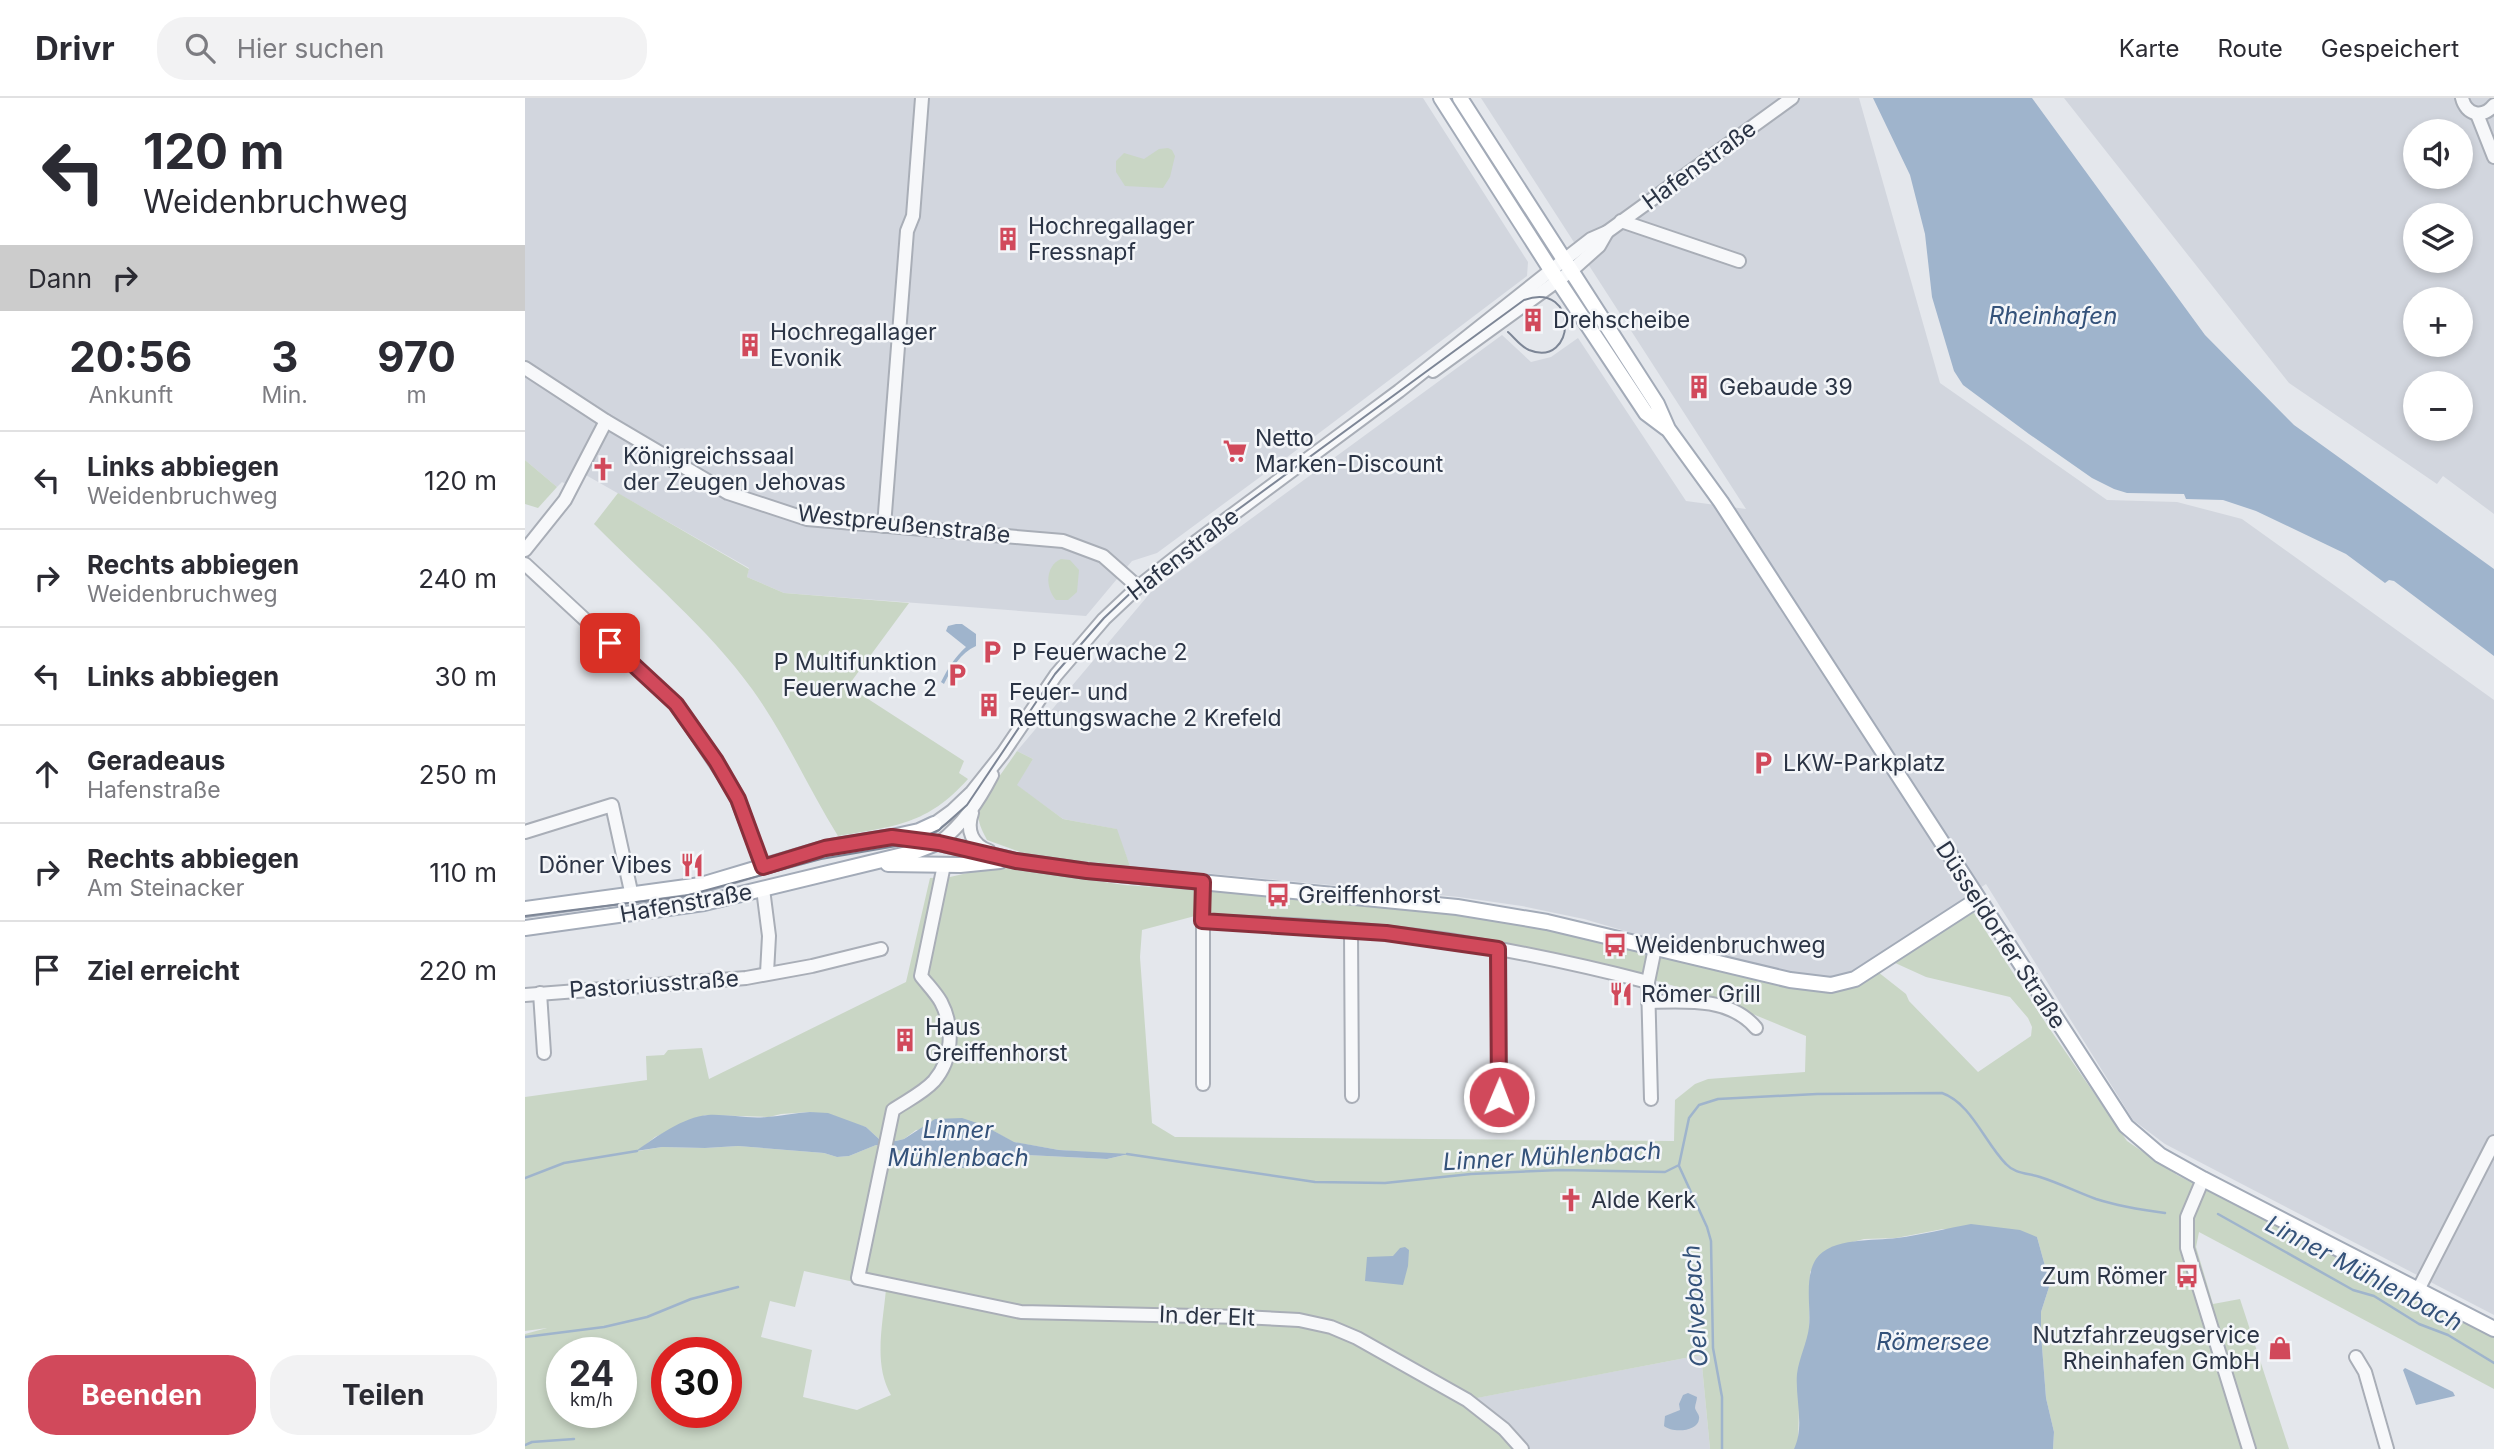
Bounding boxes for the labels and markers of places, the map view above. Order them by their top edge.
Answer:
place label: Hochregallager Fressnapf [1028,212,1195,266]
building icon: Hochregallager Fressnapf [994,225,1022,253]
building icon: Drehscheibe [1519,306,1547,334]
place label: Drehscheibe [1553,306,1690,334]
place label: Hochregallager Evonik [770,318,937,372]
building icon: Hochregallager Evonik [736,331,764,359]
building icon: Gebaude 39 [1685,373,1713,401]
place label: Gebaude 39 [1719,373,1853,401]
place label: Netto Marken-Discount [1255,424,1444,478]
supermarket icon: Netto Marken-Discount [1221,437,1249,465]
place label: Königreichssaal der Zeugen Jehovas [623,442,846,496]
church icon: Königreichssaal der Zeugen Jehovas [589,455,617,483]
pin [580,613,640,673]
parking icon: P Feuerwache 2 [978,638,1006,666]
place label: P Feuerwache 2 [1012,638,1187,666]
place label: P Multifunktion Feuerwache 2 [774,648,937,702]
parking icon: P Multifunktion Feuerwache 2 [943,661,971,689]
place label: Feuer- und Rettungswache 2 Krefeld [1009,678,1282,732]
building icon: Feuer- und Rettungswache 2 Krefeld [975,691,1003,719]
parking icon: LKW-Parkplatz [1749,749,1777,777]
place label: LKW-Parkplatz [1783,749,1946,777]
place label: Döner Vibes [538,851,672,879]
restaurant icon: Döner Vibes [678,851,706,879]
bus stop icon: Greiffenhorst [1264,881,1292,909]
place label: Greiffenhorst [1298,881,1441,909]
bus stop icon: Weidenbruchweg [1601,931,1629,959]
place label: Weidenbruchweg [1635,931,1826,959]
restaurant icon: Römer Grill [1607,980,1635,1008]
place label: Römer Grill [1641,980,1761,1008]
place label: Haus Greiffenhorst [925,1013,1068,1067]
building icon: Haus Greiffenhorst [891,1026,919,1054]
church icon: Alde Kerk [1557,1186,1585,1214]
place label: Alde Kerk [1591,1186,1696,1214]
place label: Zum Römer [2042,1262,2167,1290]
bus stop icon: Zum Römer [2173,1262,2201,1290]
place label: Nutzfahrzeugservice Rheinhafen GmbH [2032,1321,2260,1375]
shop icon: Nutzfahrzeugservice Rheinhafen GmbH [2266,1334,2294,1362]

